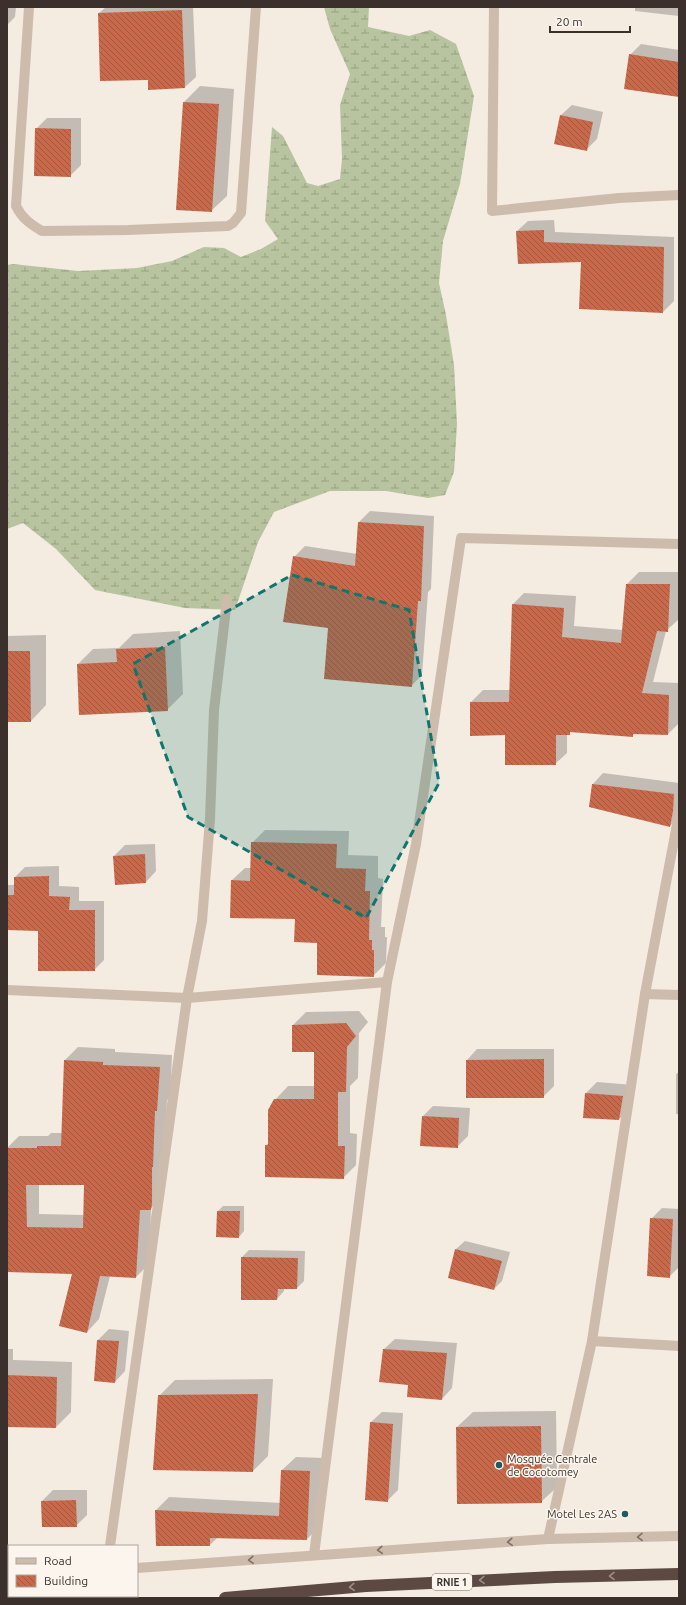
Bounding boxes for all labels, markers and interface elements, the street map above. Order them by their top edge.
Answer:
scale bar [550,8,630,34]
text: 20 m [556,15,583,28]
place label: Mosquée Centrale de Cocotomey [507,1453,597,1478]
marker: Mosquée Centrale de Cocotomey [494,1460,504,1470]
place label: Motel Les 2AS [547,1508,617,1520]
marker: Motel Les 2AS [620,1509,630,1519]
one-way arrow [637,1533,643,1541]
one-way arrow [507,1537,513,1546]
legend [8,1545,138,1597]
one-way arrow [377,1546,383,1555]
text: Road [44,1554,72,1567]
one-way arrow [248,1555,254,1564]
one-way arrow [609,1572,615,1580]
text: Building [44,1574,88,1587]
road number: RNIE 1 [432,1574,472,1590]
one-way arrow [479,1576,485,1584]
one-way arrow [349,1582,355,1591]

